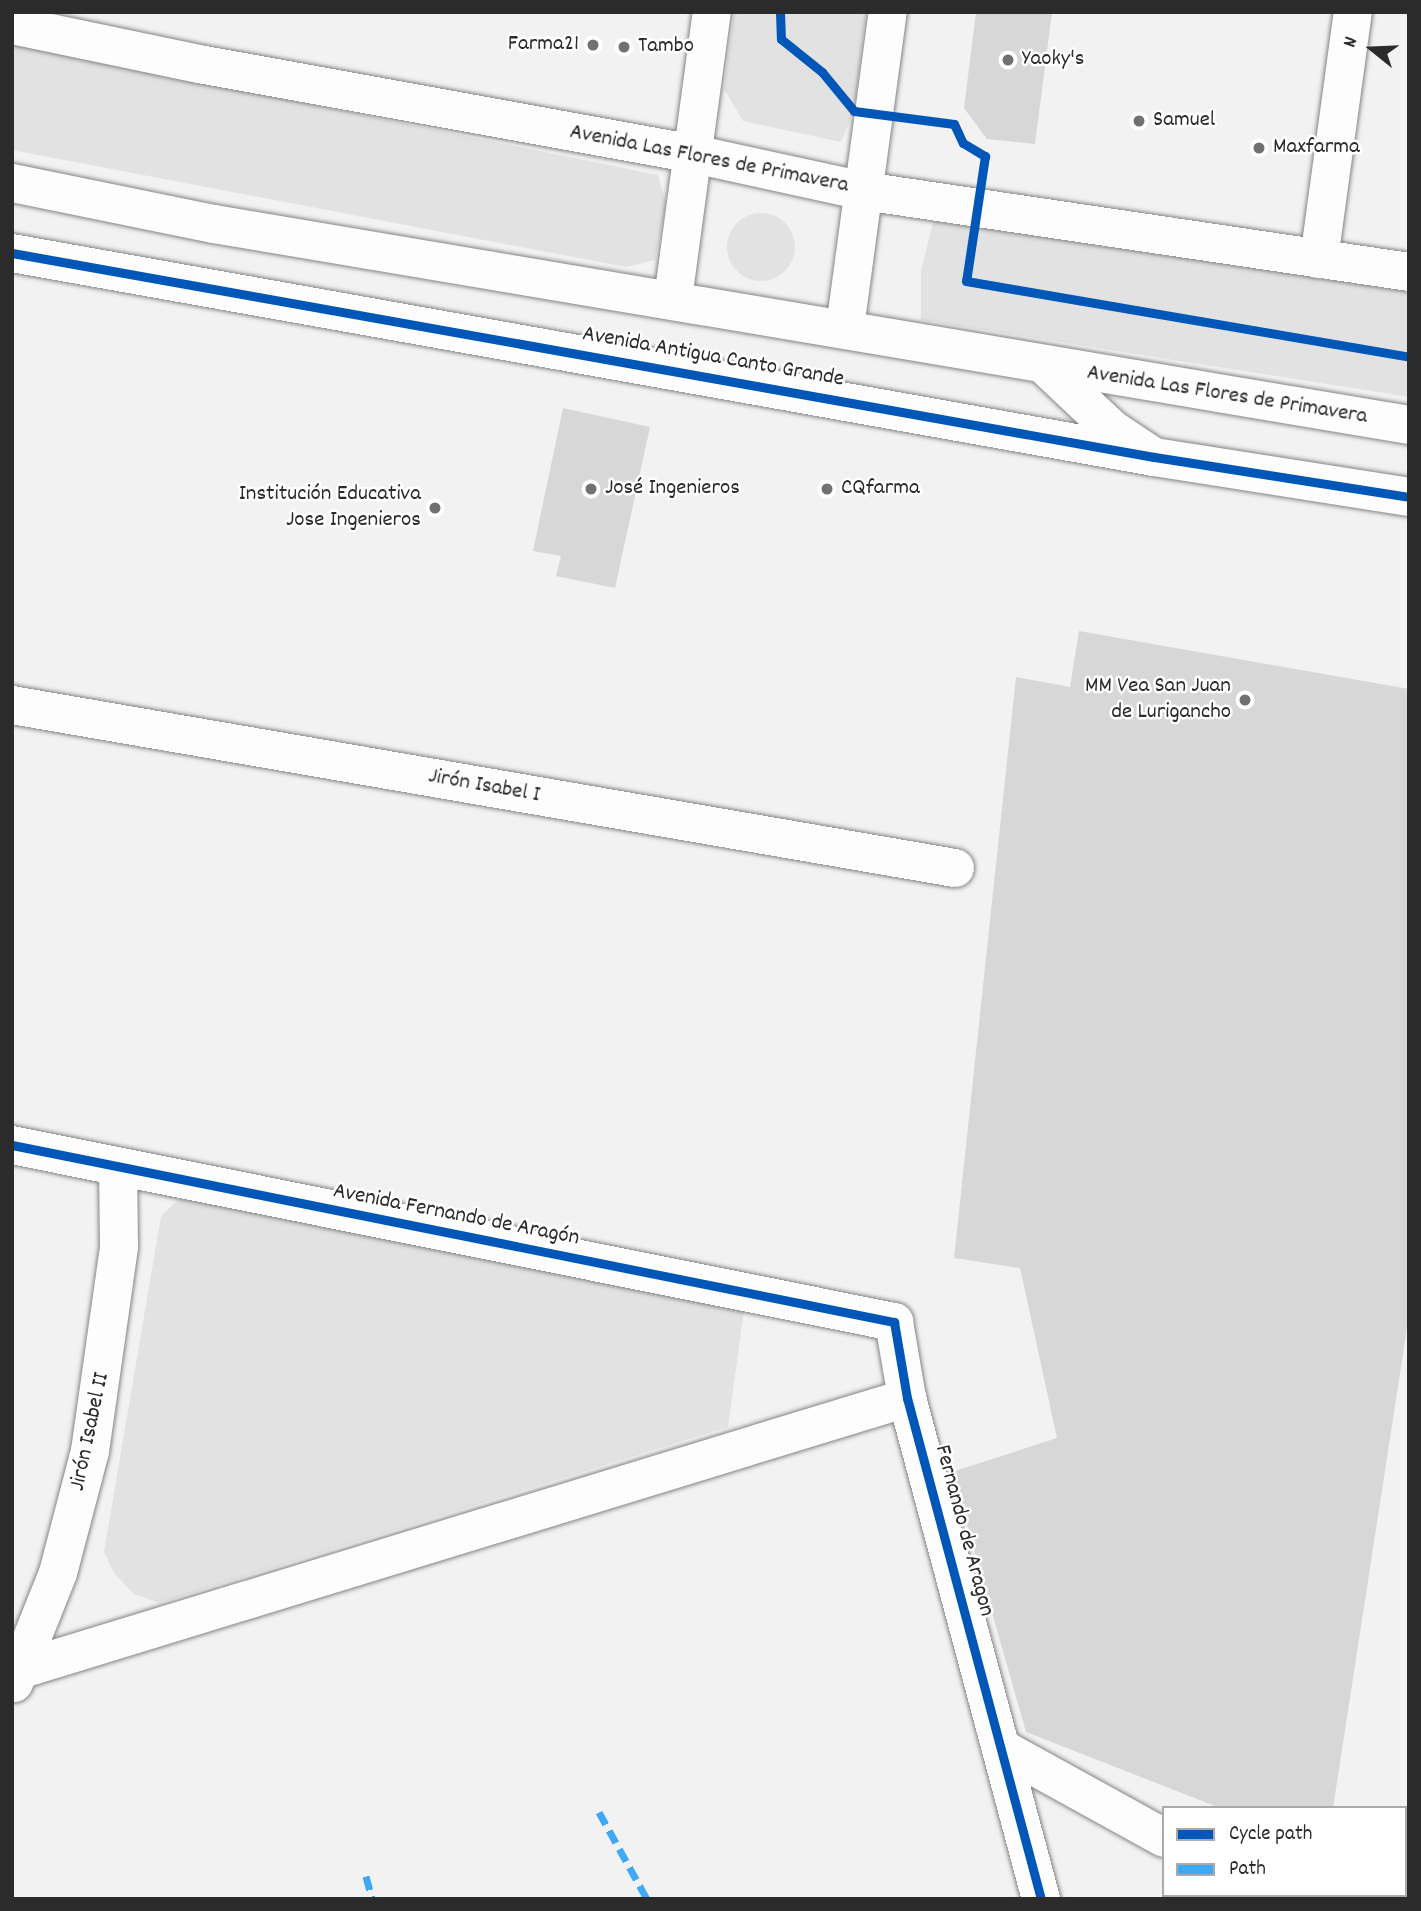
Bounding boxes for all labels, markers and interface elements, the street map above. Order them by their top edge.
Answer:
north arrow [1337,14,1407,84]
place label: Farma21 [508,31,579,59]
place label: Tambo [638,33,694,61]
text: N [1337,34,1366,51]
marker: Farma21 [585,37,601,53]
marker: Tambo [616,39,632,55]
place label: Yaoky's [1022,46,1084,74]
marker: Yaoky's [1000,52,1016,68]
place label: Samuel [1153,107,1215,135]
marker: Samuel [1131,113,1147,129]
street label: Avenida Las Flores de Primavera [567,119,851,201]
place label: Maxfarma [1273,134,1360,162]
marker: Maxfarma [1251,140,1267,156]
street label: Avenida Antigua Canto Grande [580,321,846,395]
street label: Avenida Las Flores de Primavera [1085,360,1369,432]
place label: José Ingenieros [605,475,740,503]
place label: CQfarma [841,475,920,503]
place label: Institución Educativa Jose Ingenieros [239,481,421,535]
marker: José Ingenieros [583,481,599,497]
marker: CQfarma [819,481,835,497]
marker: Institución Educativa Jose Ingenieros [427,500,443,516]
place label: MM Vea San Juan de Lurigancho [1085,673,1231,727]
marker: MM Vea San Juan de Lurigancho [1237,692,1253,708]
street label: Jirón Isabel I [426,764,542,810]
street label: Avenida Fernando de Aragón [331,1179,581,1253]
street label: Jirón Isabel II [65,1370,117,1494]
street label: Fernando de Aragon [927,1442,999,1620]
legend [1162,1806,1407,1897]
text: Cycle path [1229,1820,1312,1850]
text: Path [1229,1855,1266,1885]

